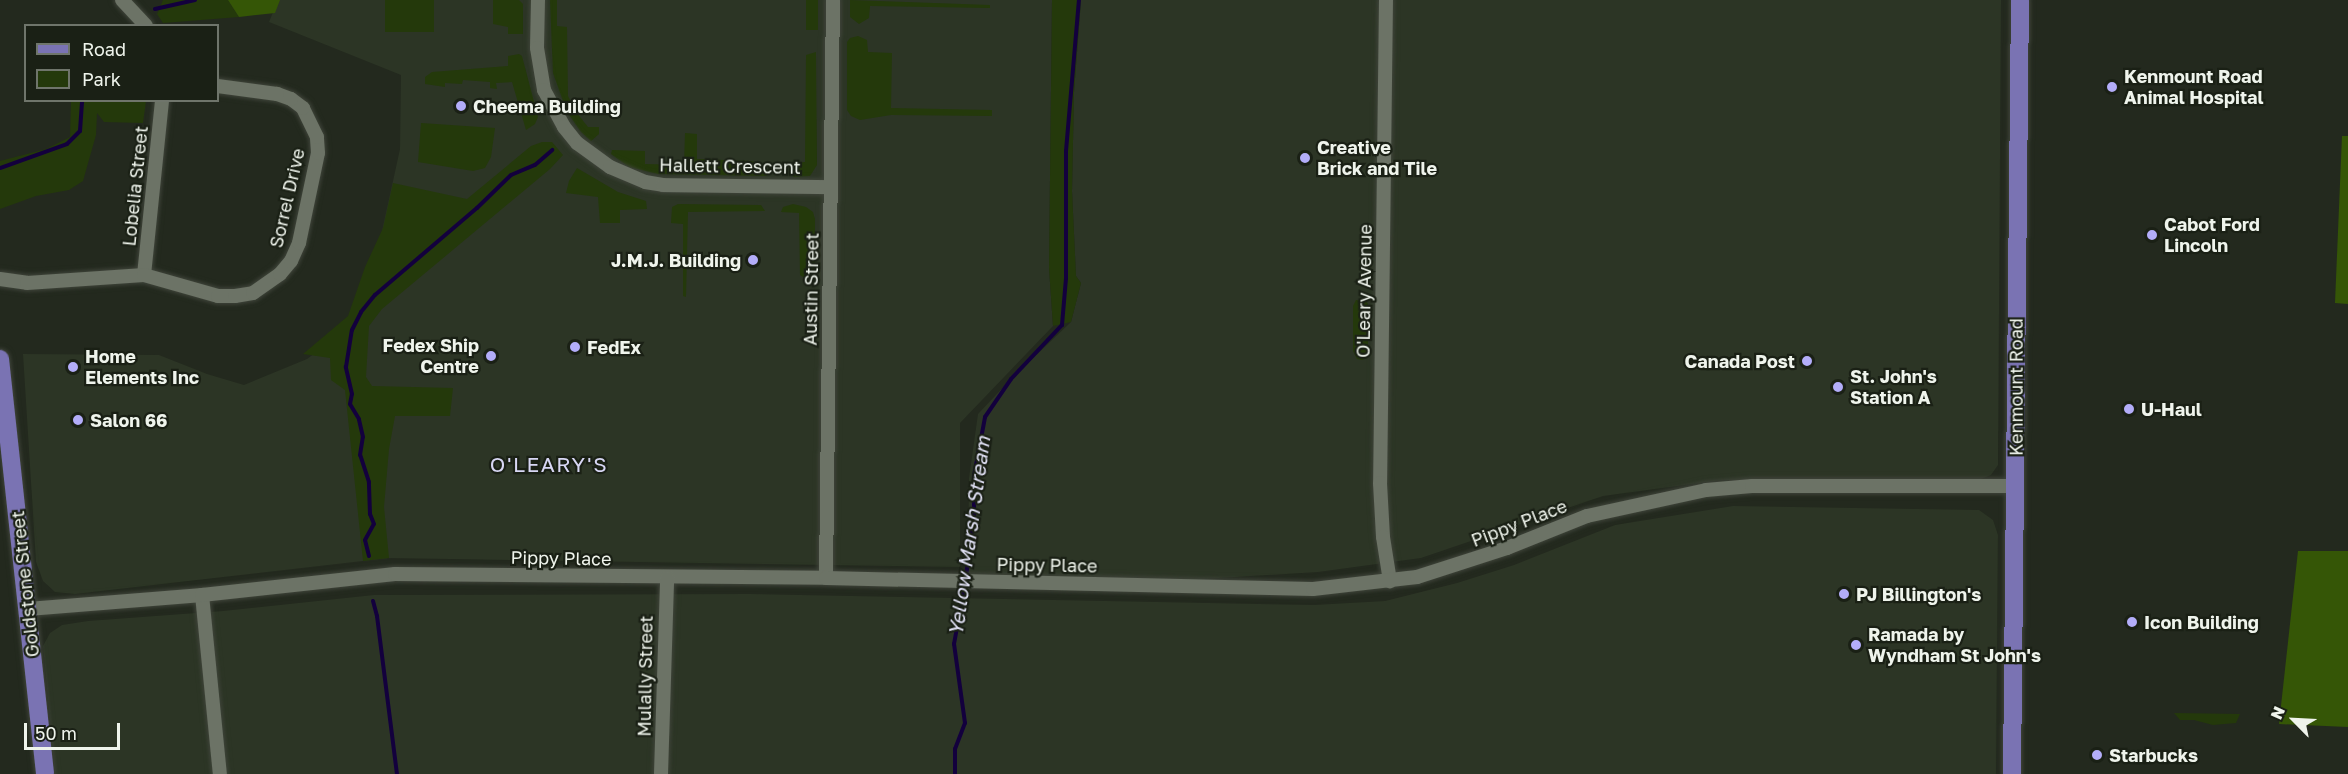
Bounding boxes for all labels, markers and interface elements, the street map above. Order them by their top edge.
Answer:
legend [24,24,219,102]
text: Road [82,38,126,60]
place label: Kenmount Road Animal Hospital [2124,66,2264,109]
text: Park [82,68,121,90]
marker: Kenmount Road Animal Hospital [2105,80,2119,94]
place label: Cheema Building [473,95,621,117]
marker: Cheema Building [454,99,468,113]
street label: Lobelia Street [118,125,152,247]
place label: Creative Brick and Tile [1317,137,1437,180]
street label: Sorrel Drive [265,146,309,250]
marker: Creative Brick and Tile [1298,151,1312,165]
street label: Hallett Crescent [659,154,801,178]
place label: Cabot Ford Lincoln [2164,214,2260,256]
street label: O'Leary Avenue [1352,224,1376,358]
marker: Cabot Ford Lincoln [2145,228,2159,242]
street label: Austin Street [799,232,823,346]
place label: J.M.J. Building [611,249,741,271]
marker: J.M.J. Building [746,253,760,267]
street label: Kenmount Road [2005,318,2027,456]
place label: Fedex Ship Centre [383,335,479,378]
place label: FedEx [587,336,641,358]
marker: FedEx [568,340,582,354]
place label: Home Elements Inc [85,346,199,388]
marker: Fedex Ship Centre [484,349,498,363]
place label: Canada Post [1685,350,1795,372]
marker: Canada Post [1800,354,1814,368]
marker: Home Elements Inc [66,360,80,374]
place label: St. John's Station A [1850,366,1937,409]
marker: St. John's Station A [1831,380,1845,394]
place label: U-Haul [2141,398,2202,420]
marker: U-Haul [2122,402,2136,416]
place label: Salon 66 [90,409,167,431]
marker: Salon 66 [71,413,85,427]
water label: Yellow Marsh Stream [943,435,995,637]
district label: O'LEARY'S [490,451,608,477]
street label: Pippy Place [1468,495,1570,551]
street label: Goldstone Street [7,510,43,658]
street label: Pippy Place [510,546,612,570]
street label: Pippy Place [996,553,1098,577]
place label: PJ Billington's [1856,583,1981,605]
marker: PJ Billington's [1837,587,1851,601]
place label: Icon Building [2144,611,2259,633]
street label: Mulally Street [633,615,657,737]
marker: Icon Building [2125,615,2139,629]
place label: Ramada by Wyndham St John's [1868,624,2041,666]
marker: Ramada by Wyndham St John's [1849,638,1863,652]
north arrow [2264,690,2324,750]
text: N [2266,703,2289,722]
scale bar [27,711,123,749]
text: 50 m [35,722,77,744]
place label: Starbucks [2109,744,2198,766]
marker: Starbucks [2090,748,2104,762]

